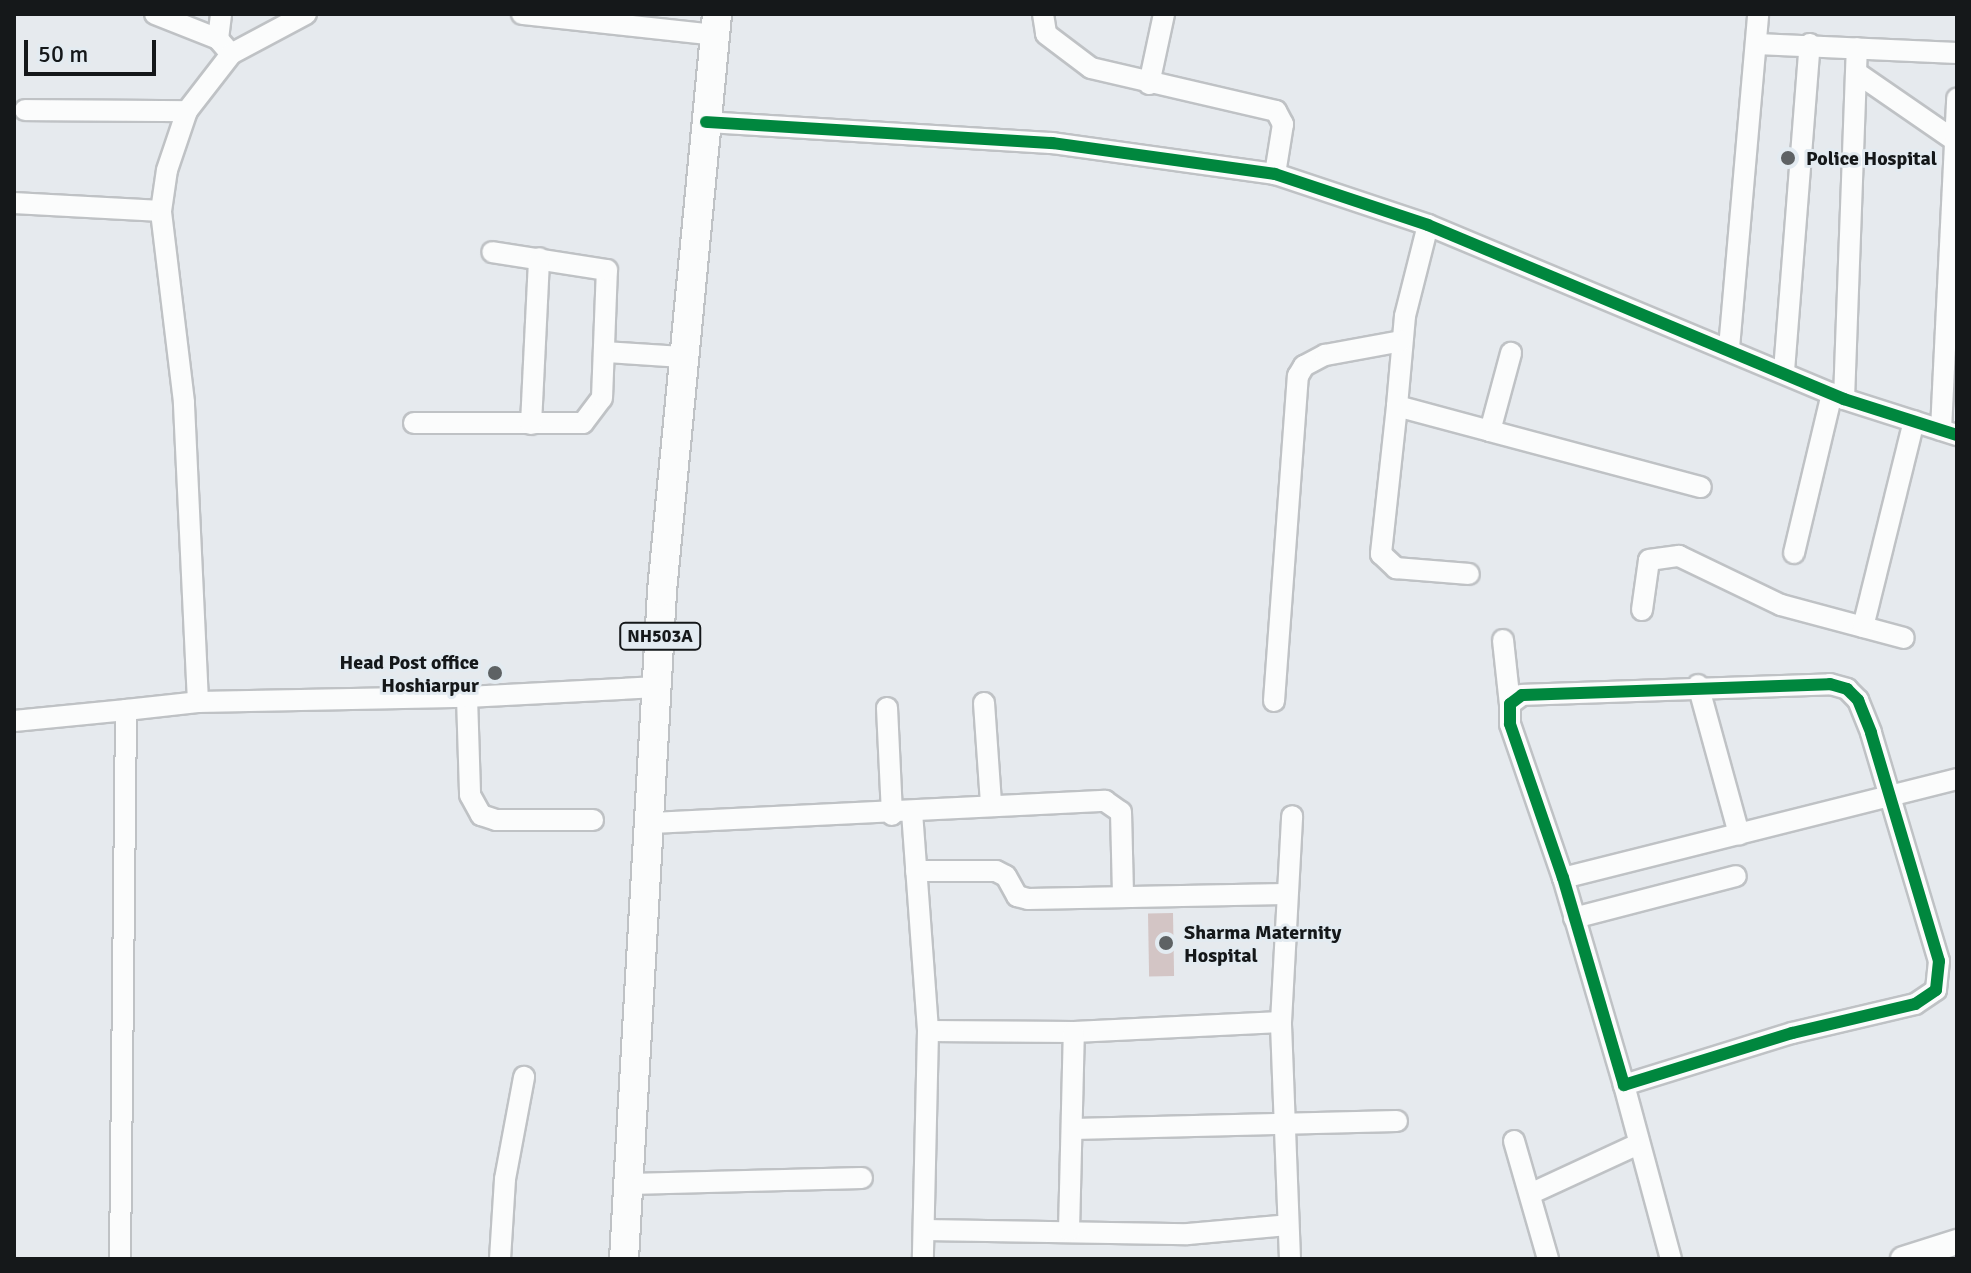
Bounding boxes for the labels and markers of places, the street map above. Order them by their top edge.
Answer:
place label: Police Hospital [1806,146,1937,170]
marker: Police Hospital [1777,147,1799,169]
place label: Head Post office Hoshiarpur [340,650,479,697]
marker: Head Post office Hoshiarpur [486,664,504,682]
place label: Sharma Maternity Hospital [1184,920,1341,967]
marker: Sharma Maternity Hospital [1155,932,1177,954]

